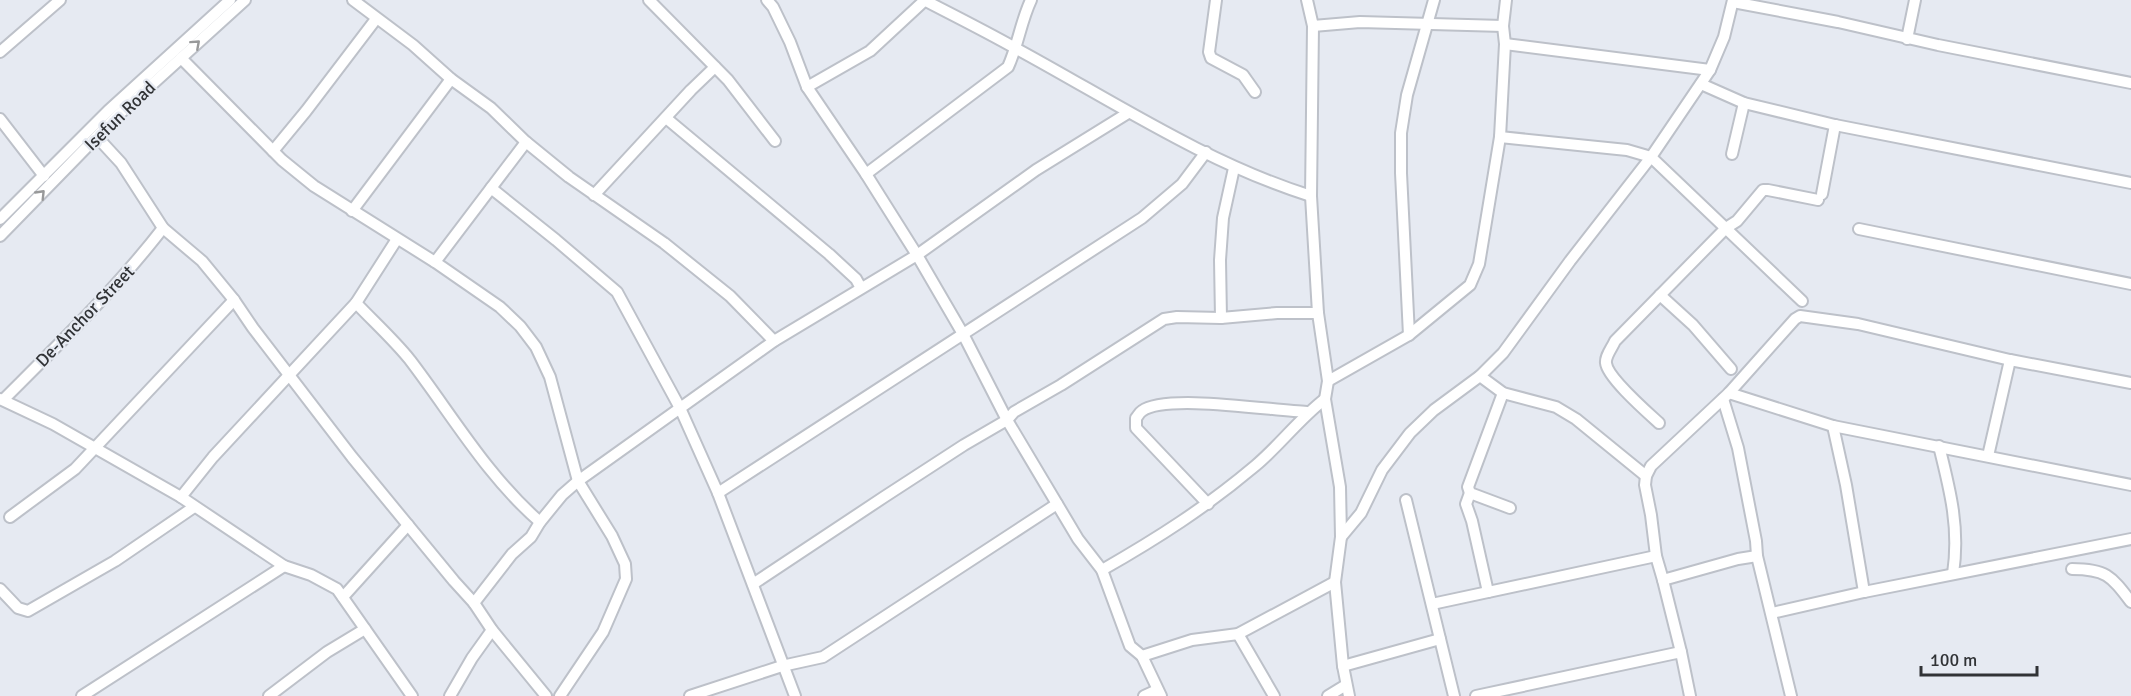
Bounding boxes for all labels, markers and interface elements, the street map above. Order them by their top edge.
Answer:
one-way arrow [190,40,200,51]
street label: Isefun Road [80,77,160,155]
one-way arrow [34,190,45,200]
street label: De-Anchor Street [31,261,139,371]
scale bar [1921,639,2036,677]
text: 100 m [1930,649,1977,671]

